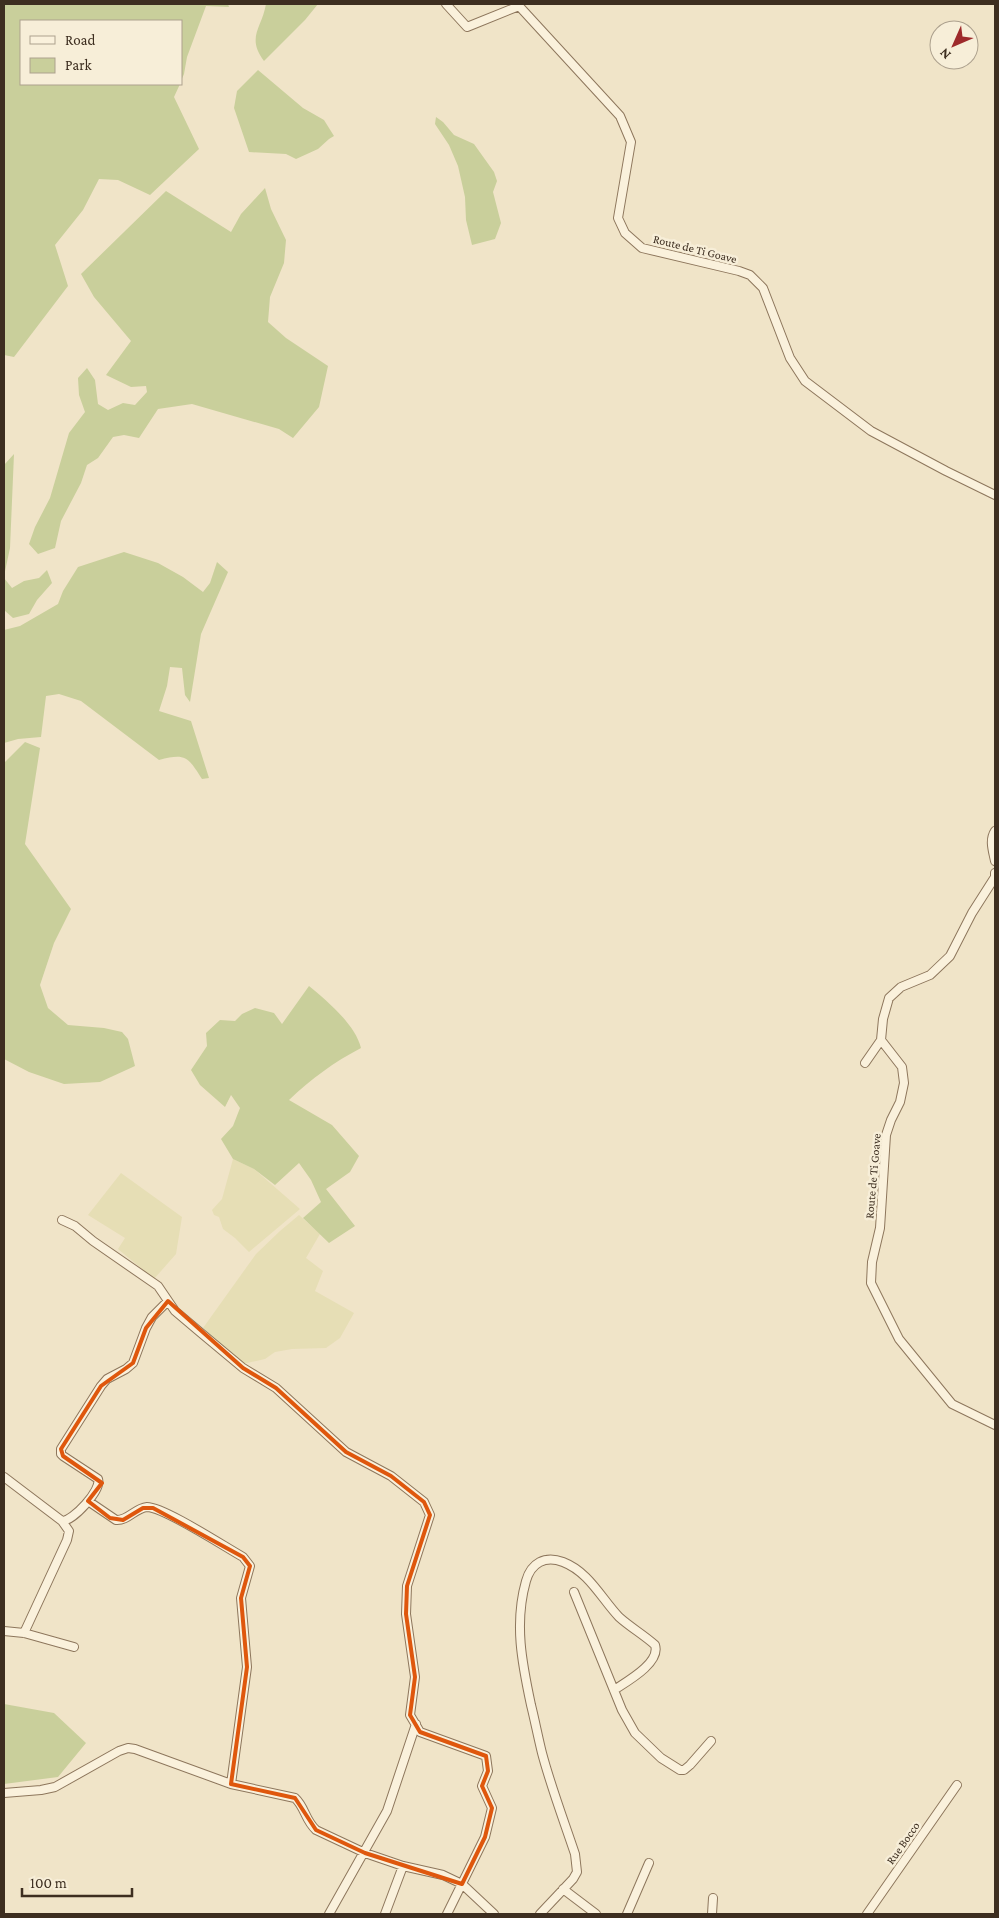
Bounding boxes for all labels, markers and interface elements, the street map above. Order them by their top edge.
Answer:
legend [20,20,182,85]
north arrow [929,20,979,70]
text: Road [65,32,96,48]
text: N [935,45,954,63]
text: Park [65,57,92,73]
street label: Route de Ti Goave [652,232,738,266]
street label: Route de Ti Goave [862,1133,884,1219]
street label: Rue Bocco [883,1819,923,1867]
scale bar [22,1866,132,1898]
text: 100 m [30,1875,67,1891]

